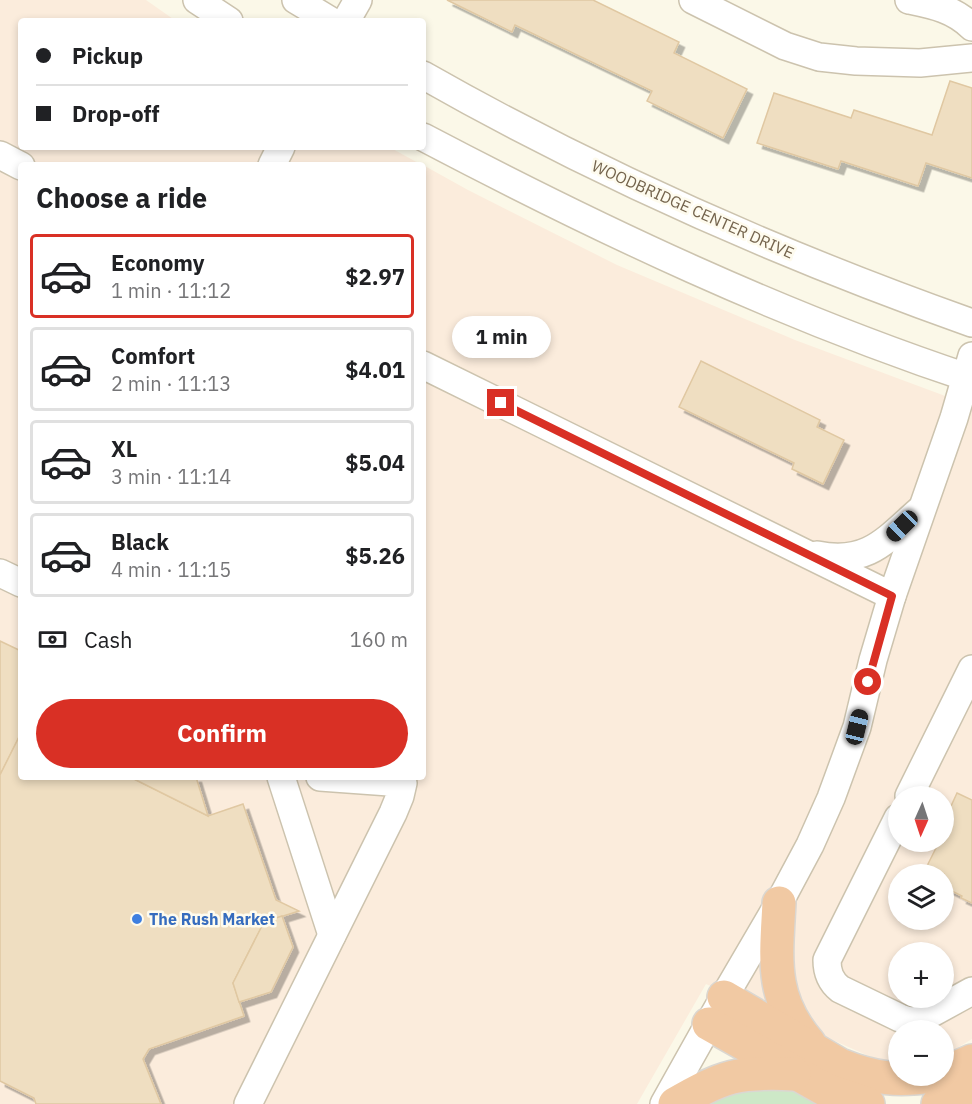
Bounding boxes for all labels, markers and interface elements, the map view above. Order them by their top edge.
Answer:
text: Pickup [72,41,143,70]
text: Drop-off [72,99,159,128]
street label: WOODBRIDGE CENTER DRIVE [589,155,797,263]
text: Choose a ride [36,180,207,215]
text: Economy [111,248,205,277]
icon: car [39,249,93,303]
text: $2.97 [345,262,405,291]
text: 1 min · 11:12 [111,277,231,304]
callout: 1 min [452,316,550,358]
text: 1 min [475,323,528,350]
text: Comfort [111,341,195,370]
icon: car [39,342,93,396]
text: $4.01 [345,355,405,384]
text: 2 min · 11:13 [111,370,231,397]
route end [487,389,514,416]
text: XL [111,434,137,463]
icon: car [39,435,93,489]
text: $5.04 [345,448,405,477]
text: 3 min · 11:14 [111,463,231,490]
car [883,507,921,545]
text: Black [111,527,169,556]
icon: car [39,528,93,582]
text: $5.26 [345,541,405,570]
text: 4 min · 11:15 [111,556,231,583]
icon: cash [36,623,69,656]
text: Cash [84,625,133,654]
text: 160 m [350,626,408,653]
route start [854,668,881,695]
button: Confirm [36,699,408,768]
car [844,707,870,747]
north arrow [888,786,954,852]
map controls [888,786,954,1086]
button: layers [888,864,954,930]
place label: The Rush Market [149,909,275,929]
marker: The Rush Market [130,912,144,926]
button: + [888,942,954,1008]
button: − [888,1020,954,1086]

